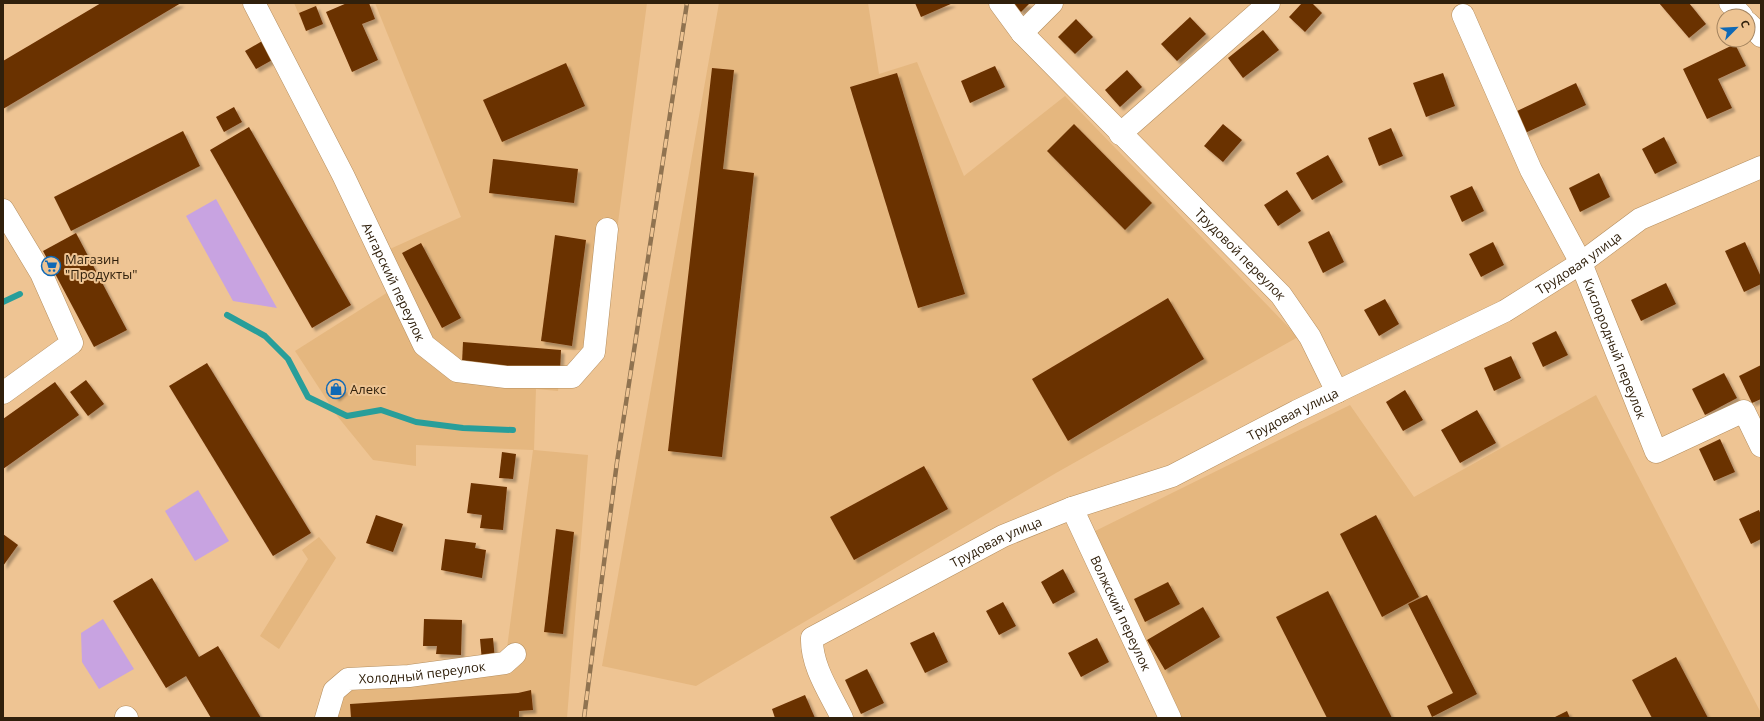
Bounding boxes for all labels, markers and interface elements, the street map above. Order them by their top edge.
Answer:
north arrow [1716,8,1756,48]
text: С [1737,17,1754,30]
street label: Трудовой переулок [1191,204,1291,304]
street label: Ангарский переулок [358,220,430,344]
street label: Трудовая улица [1532,227,1625,298]
place label: Магазин "Продукты" [65,250,137,283]
supermarket icon: Магазин "Продукты" [40,255,62,277]
street label: Кислородный переулок [1579,276,1651,422]
shop icon: Алекс [325,378,347,400]
place label: Алекс [350,380,386,398]
street label: Трудовая улица [1244,384,1341,444]
street label: Трудовая улица [947,512,1044,572]
street label: Волжский переулок [1086,553,1156,674]
street label: Холодный переулок [358,657,487,687]

